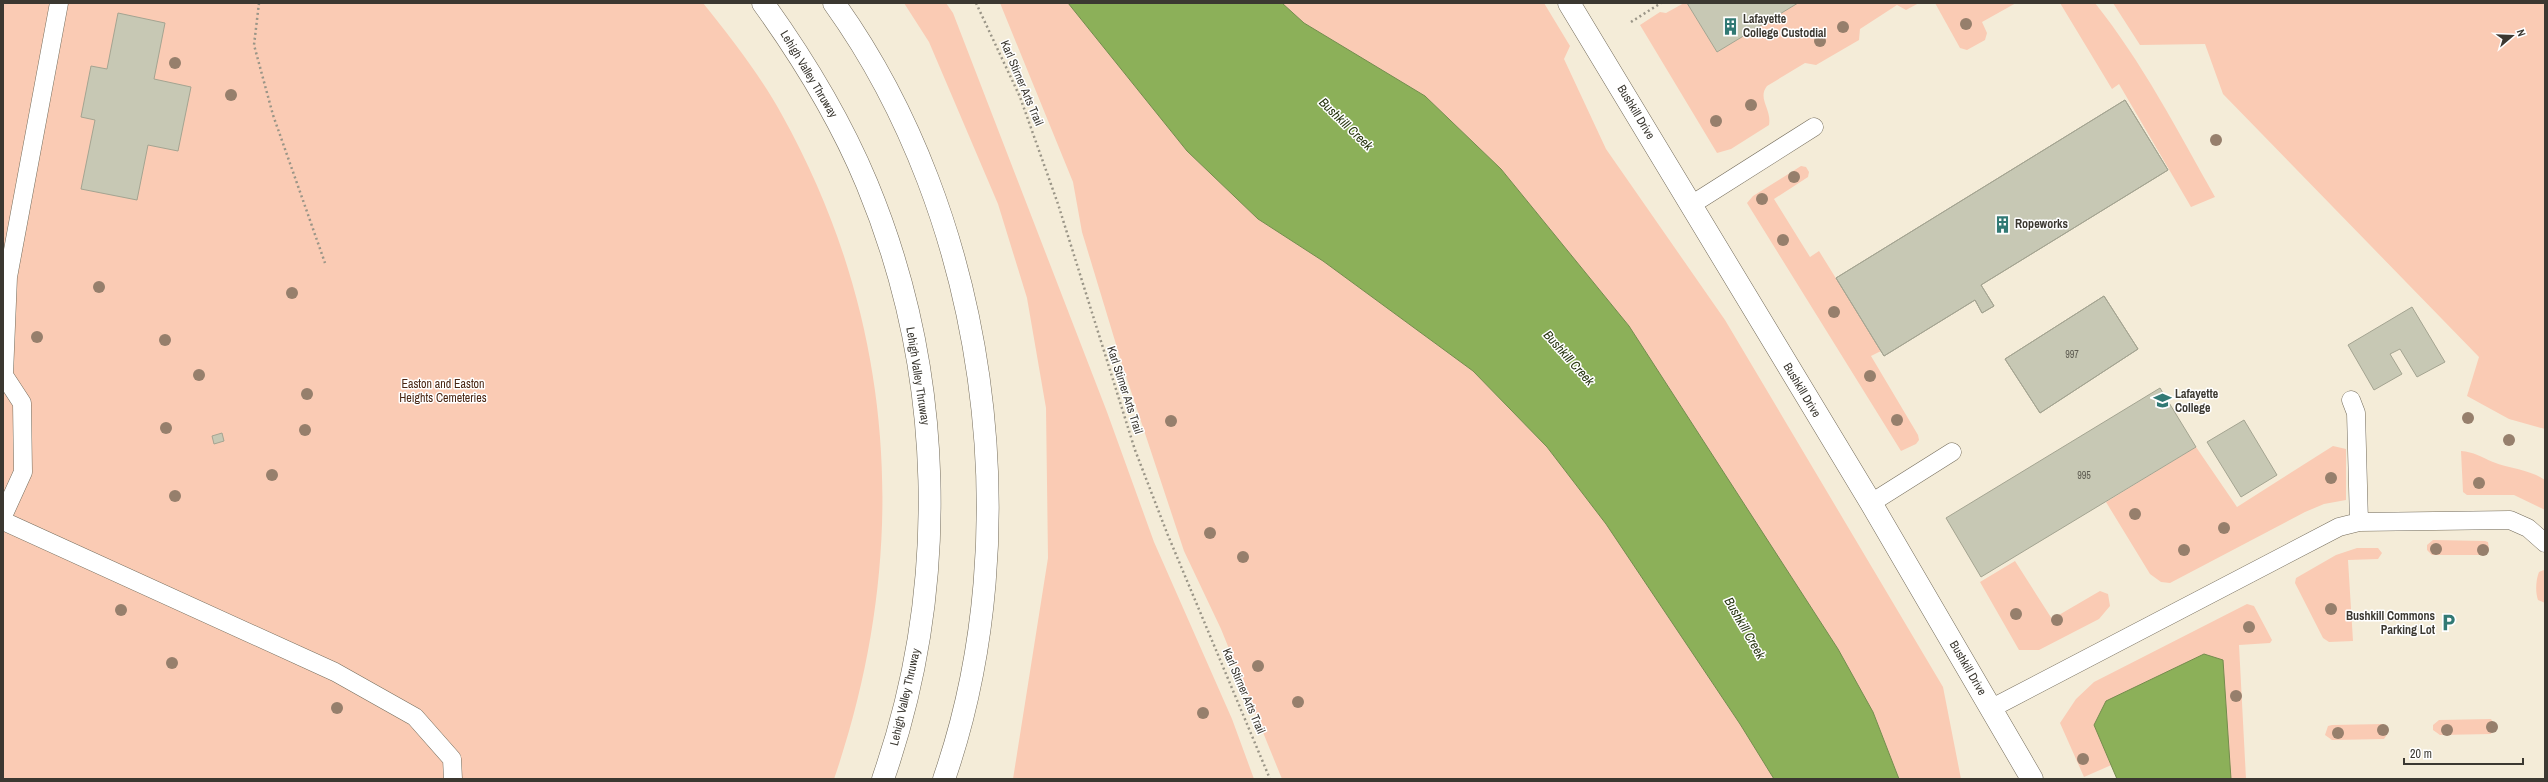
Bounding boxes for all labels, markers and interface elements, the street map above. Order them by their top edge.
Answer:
place label: Lafayette College Custodial [1743,11,1826,41]
building icon: Lafayette College Custodial [1720,16,1740,36]
north arrow [2492,16,2532,56]
street label: Lehigh Valley Thruway [777,27,841,121]
text: N [2514,27,2529,38]
street label: Karl Stirner Arts Trail [997,38,1047,128]
street label: Bushkill Drive [1614,82,1658,142]
water label: Bushkill Creek [1315,94,1377,154]
building icon: Ropeworks [1992,214,2012,234]
place label: Ropeworks [2015,216,2069,232]
street label: Lehigh Valley Thruway [902,326,934,426]
water label: Bushkill Creek [1540,327,1599,390]
street label: Karl Stirner Arts Trail [1103,344,1147,436]
house number: 997 [2065,348,2079,361]
street label: Bushkill Drive [1780,360,1824,420]
park label: Easton and Easton Heights Cemeteries [399,376,487,406]
place label: Lafayette College [2175,386,2219,416]
school or university icon: Lafayette College [2152,391,2172,411]
house number: 995 [2077,469,2091,482]
water label: Bushkill Creek [1720,594,1770,663]
place label: Bushkill Commons Parking Lot [2346,608,2436,638]
parking icon: Bushkill Commons Parking Lot [2438,613,2458,633]
street label: Bushkill Drive [1946,638,1990,698]
street label: Karl Stirner Arts Trail [1219,646,1269,736]
street label: Lehigh Valley Thruway [886,647,924,747]
scale bar [2404,740,2523,766]
text: 20 m [2410,746,2432,762]

